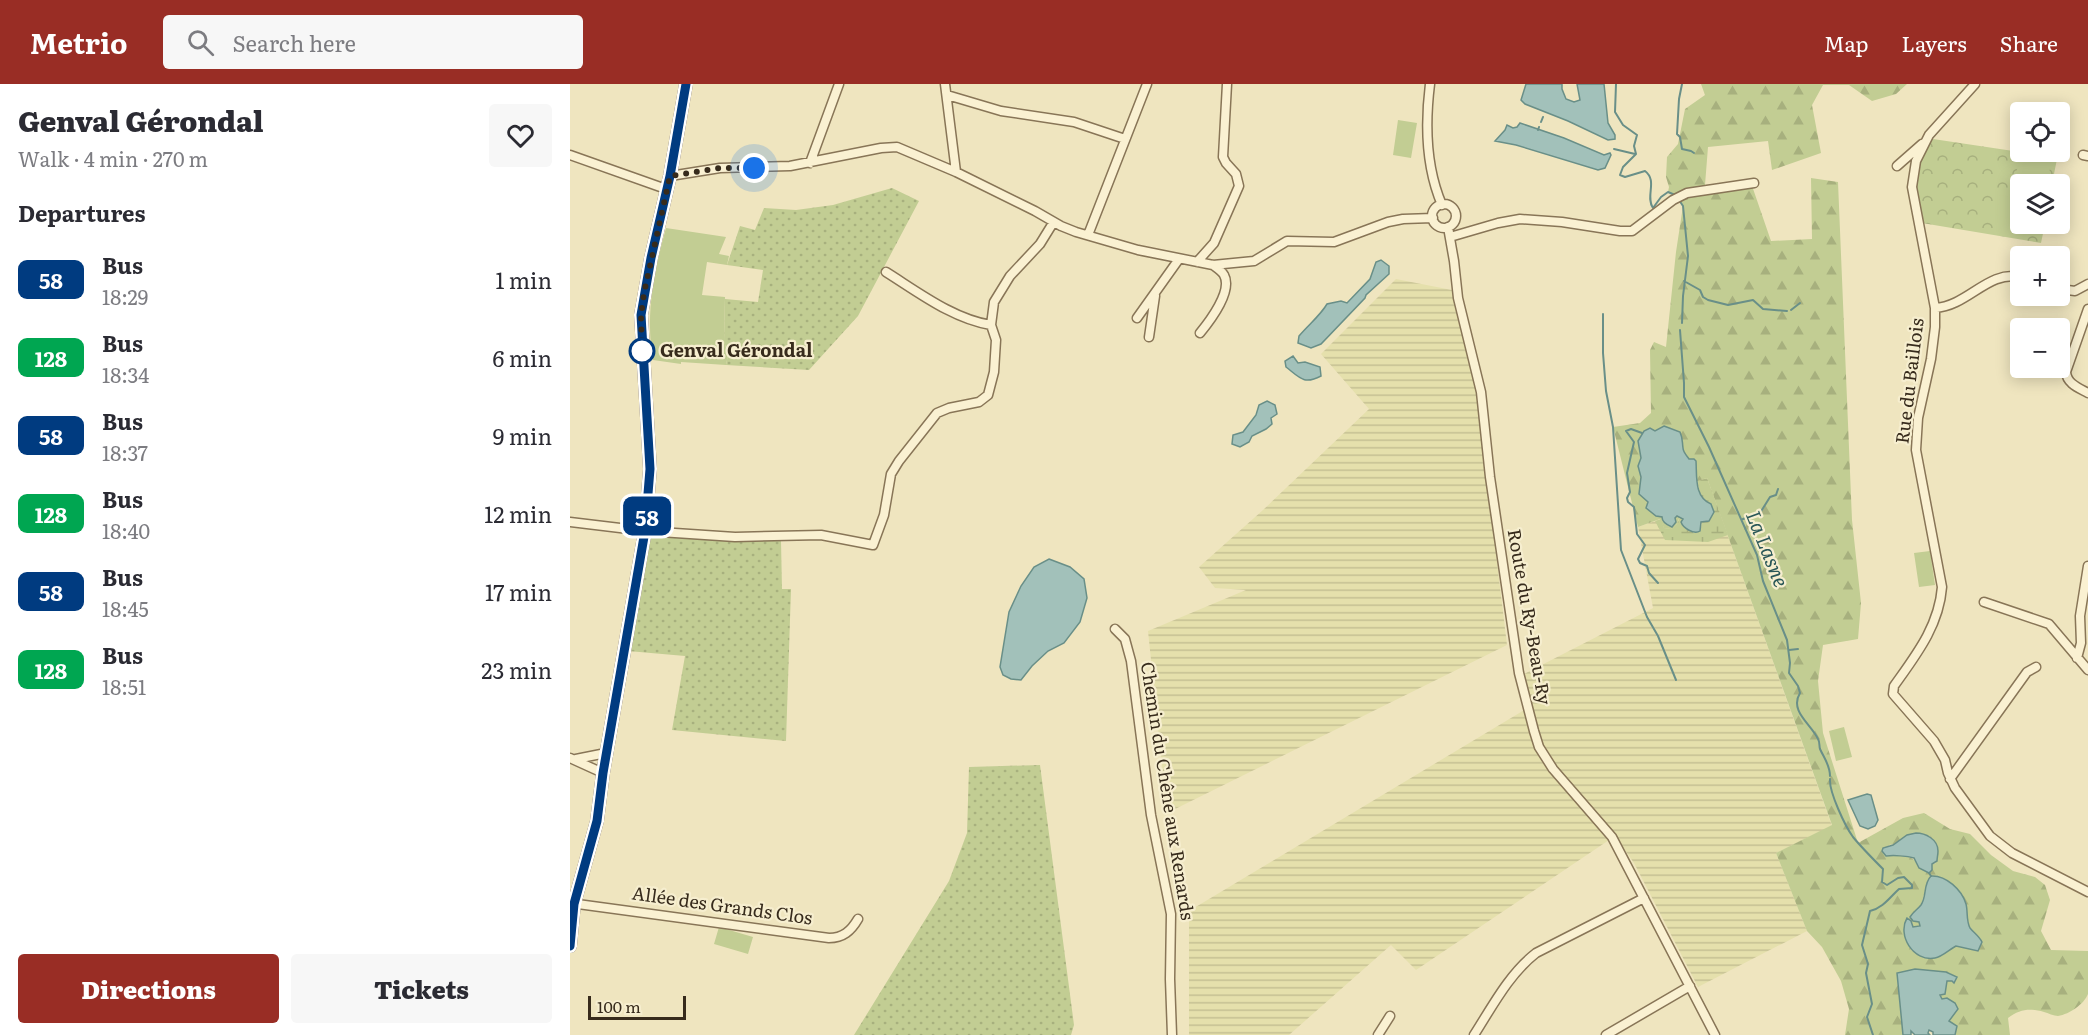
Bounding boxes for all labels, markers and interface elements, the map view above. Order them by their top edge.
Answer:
search box [163,15,583,69]
text: Metrio [30,21,127,63]
icon: search [184,26,217,59]
text: Search here [232,26,356,59]
text: Map [1824,27,1869,58]
text: Layers [1902,27,1967,58]
text: Share [2000,27,2058,58]
text: Genval Gérondal [18,99,264,141]
map controls [2010,102,2070,378]
button: locate [2010,102,2070,162]
button: heart [489,104,552,167]
text: Walk · 4 min · 270 m [18,143,208,173]
your location [739,153,769,183]
button: layers [2010,174,2070,234]
text: Departures [18,196,145,229]
button: + [2010,246,2070,306]
text: Bus [102,248,143,281]
text: 1 min [495,263,552,296]
text: 58 [39,264,63,295]
text: 18:29 [102,281,148,311]
street label: Rue du Baillois [1887,316,1930,445]
button: − [2010,318,2070,378]
text: Bus [102,326,143,359]
place label: Genval Gérondal [660,336,813,363]
marker: Genval Gérondal [629,338,655,364]
text: 6 min [493,341,552,374]
text: 128 [35,342,67,373]
text: 18:34 [102,359,149,389]
text: Bus [102,404,143,437]
text: 9 min [493,419,552,452]
text: 58 [39,420,63,451]
text: 18:37 [102,437,148,467]
text: Bus [102,482,143,515]
line badge: 58 [620,496,674,536]
text: 12 min [484,497,552,530]
text: 128 [35,498,67,529]
text: 58 [635,501,659,532]
water label: La Lasne [1740,505,1798,591]
text: 18:40 [102,515,150,545]
street label: Route du Ry-Beau-Ry [1502,527,1559,707]
text: Bus [102,560,143,593]
text: 17 min [485,575,552,608]
text: 58 [39,576,63,607]
text: 18:45 [102,593,149,623]
text: Bus [102,638,143,671]
text: 23 min [481,653,552,686]
text: 128 [35,654,67,685]
street label: Chemin du Chêne aux Renards [1135,660,1202,922]
text: 18:51 [102,671,146,701]
street label: Allée des Grands Clos [630,878,814,931]
button: Directions [18,954,279,1023]
button: Tickets [291,954,552,1023]
scale bar [588,993,686,1020]
text: 100 m [597,994,641,1018]

